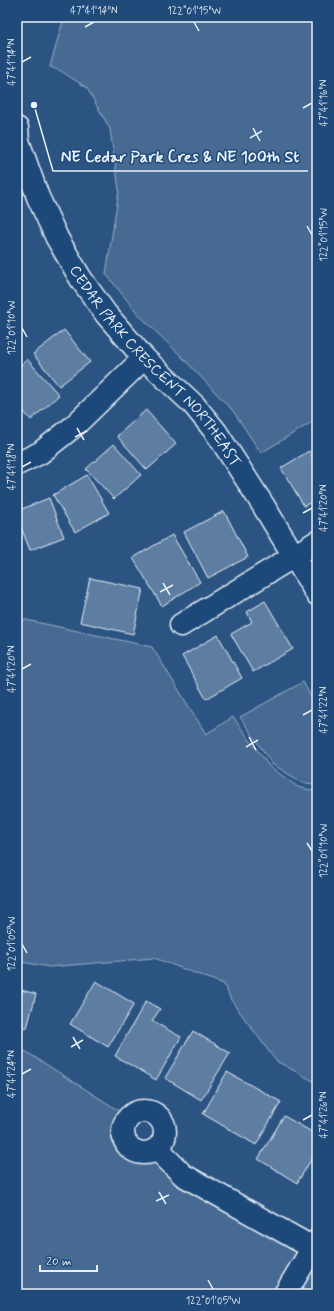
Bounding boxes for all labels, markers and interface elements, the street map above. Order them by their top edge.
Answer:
text: 47°41'14"N [70,4,118,18]
text: 122°01'15"W [167,4,221,18]
text: 47°41'14"N [5,38,19,86]
text: 47°41'16"N [317,79,331,126]
callout: NE Cedar Park Cres & NE 100th St [53,143,308,171]
text: NE Cedar Park Cres & NE 100th St [61,147,299,168]
text: 122°01'15"W [317,208,331,262]
street label: CEDAR PARK CRESCENT NORTHEAST [64,262,245,471]
text: 122°01'10"W [5,301,19,355]
text: 47°41'18"N [5,443,19,490]
text: 47°41'20"N [317,484,331,532]
text: 47°41'20"N [5,645,19,693]
text: 47°41'22"N [317,686,331,733]
text: 122°01'10"W [317,824,331,878]
text: 122°01'05"W [5,917,19,971]
text: 47°41'24"N [5,1050,19,1098]
text: 47°41'26"N [317,1091,331,1139]
scale bar [40,1247,97,1273]
text: 20 m [46,1254,72,1270]
text: 122°01'05"W [186,1294,240,1308]

